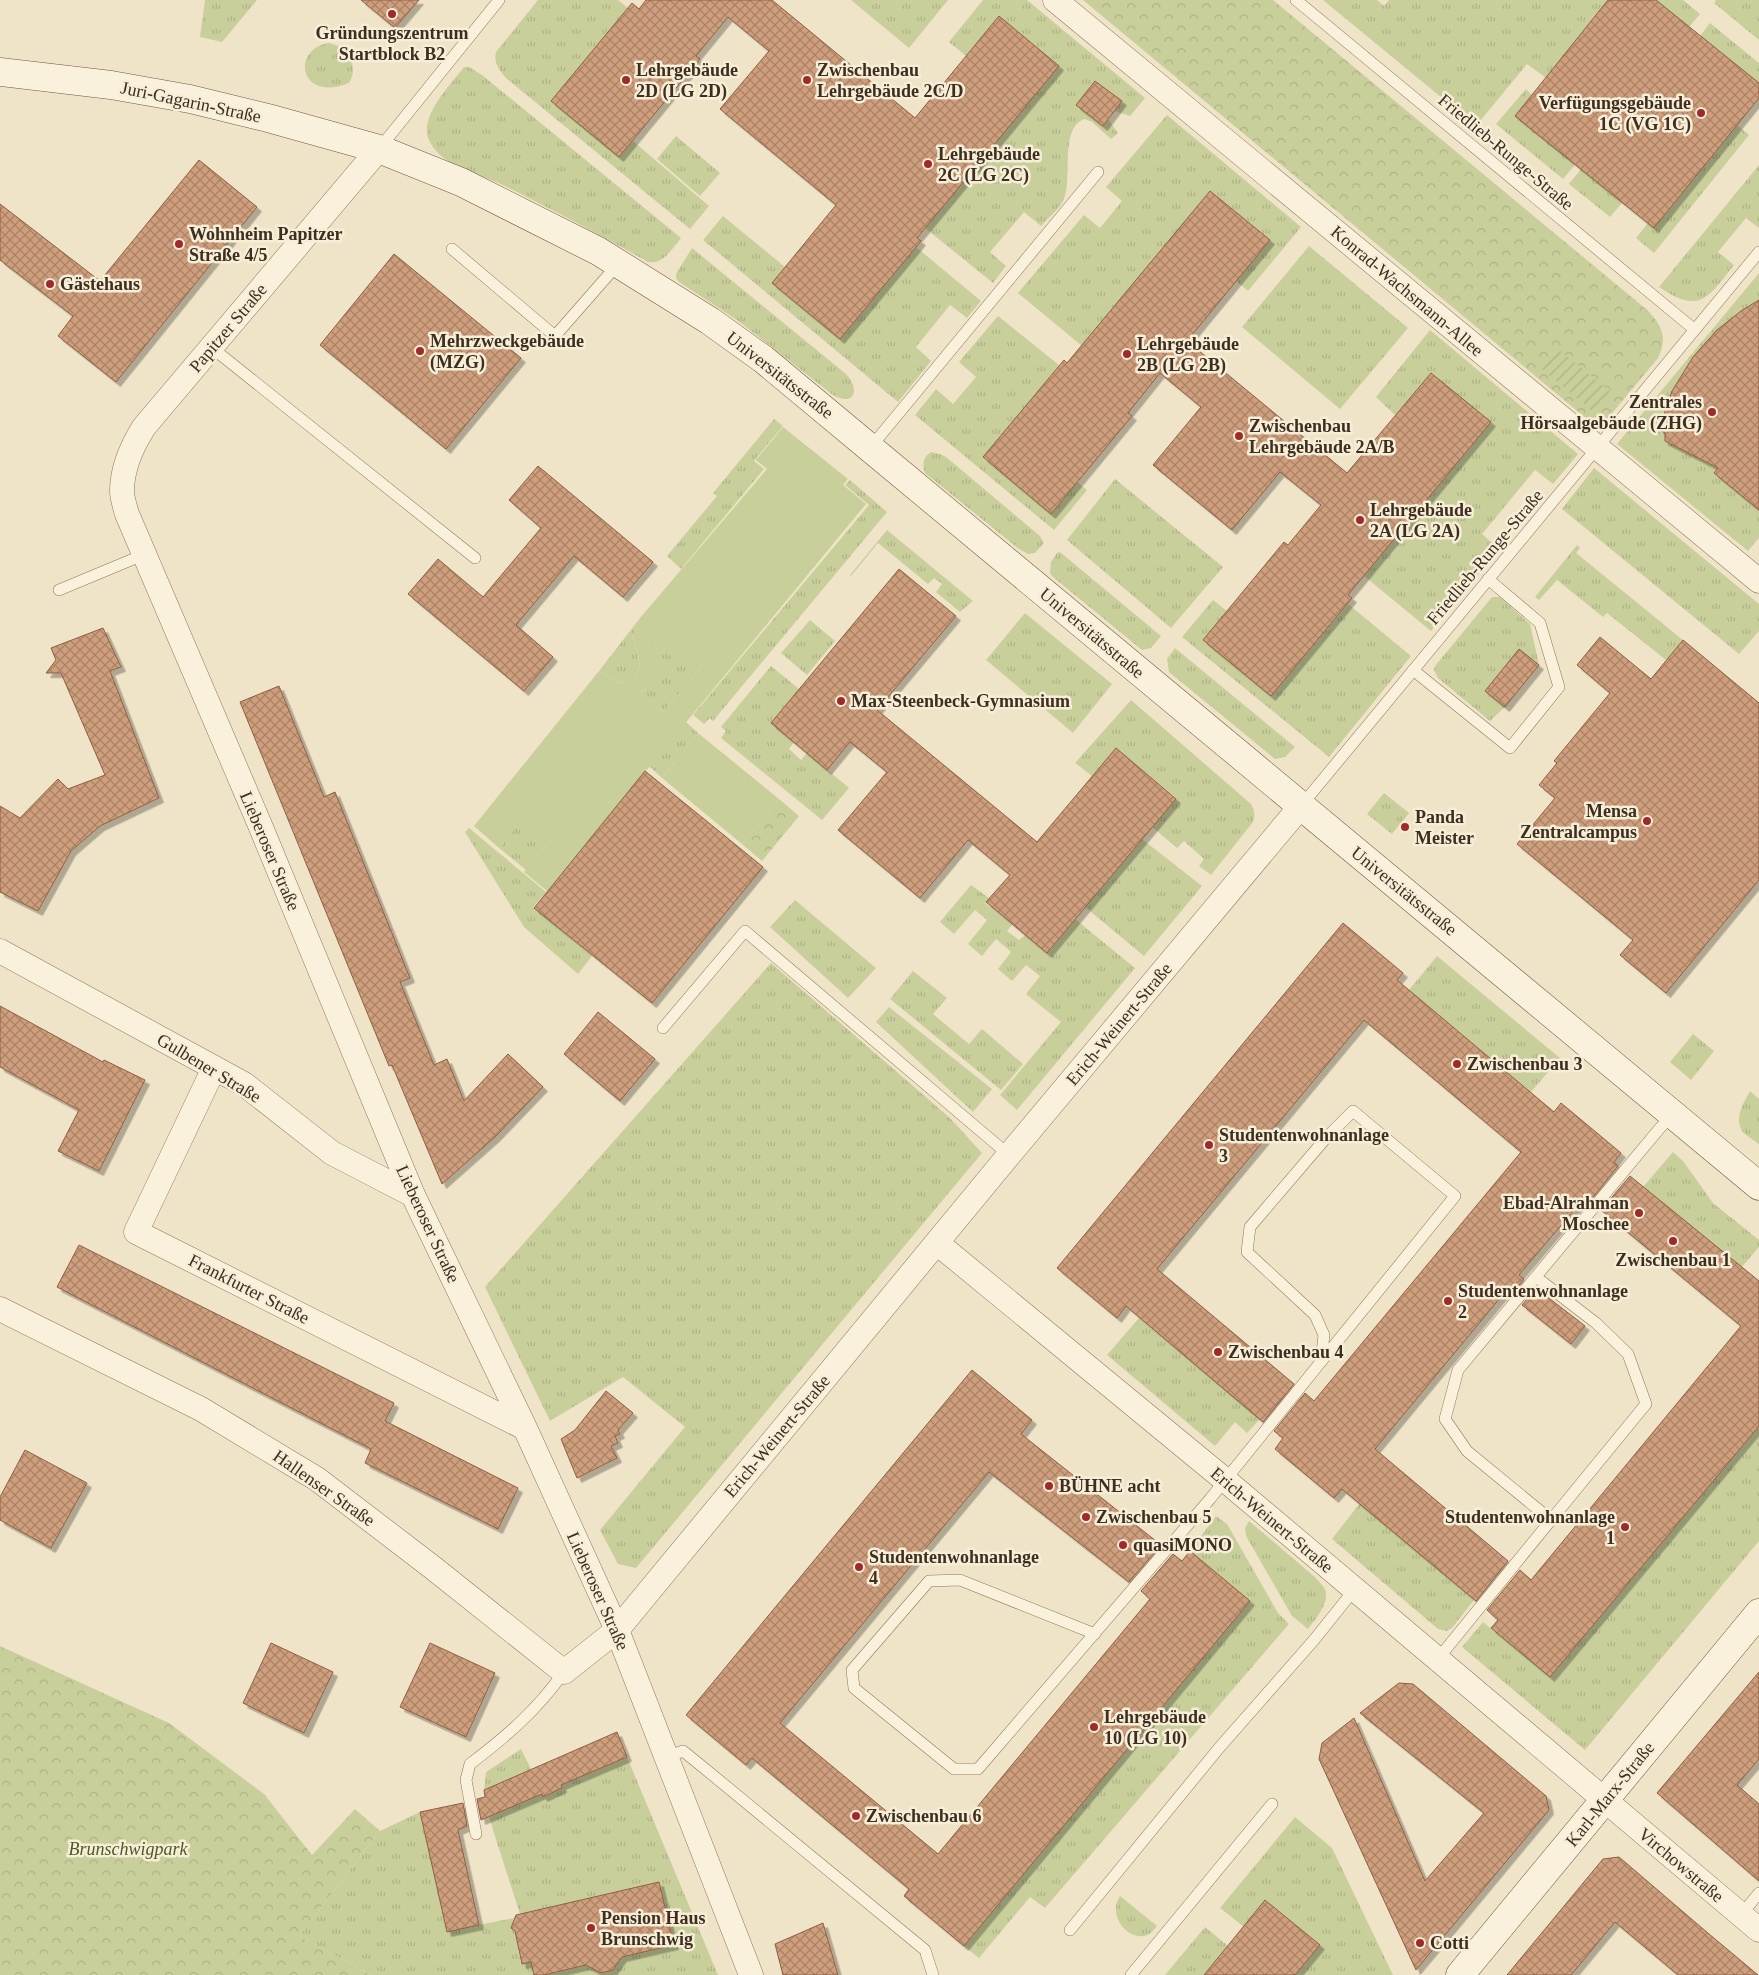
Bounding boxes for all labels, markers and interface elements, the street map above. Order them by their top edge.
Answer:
marker: Gründungszentrum Startblock B2 [386,8,398,20]
place label: Gründungszentrum Startblock B2 [315,23,469,64]
place label: Lehrgebäude 2D (LG 2D) [636,60,738,102]
place label: Zwischenbau Lehrgebäude 2C/D [817,60,964,101]
marker: Lehrgebäude 2D (LG 2D) [620,74,632,86]
marker: Zwischenbau Lehrgebäude 2C/D [801,74,813,86]
street label: Juri-Gagarin-Straße [119,77,263,127]
street label: Friedlieb-Runge-Straße [1434,90,1578,214]
place label: Verfügungsgebäude 1C (VG 1C) [1539,93,1691,135]
marker: Verfügungsgebäude 1C (VG 1C) [1695,107,1707,119]
place label: Lehrgebäude 2C (LG 2C) [938,144,1040,186]
marker: Lehrgebäude 2C (LG 2C) [922,158,934,170]
street label: Konrad-Wachsmann-Allee [1327,221,1487,361]
place label: Wohnheim Papitzer Straße 4/5 [189,224,343,265]
marker: Wohnheim Papitzer Straße 4/5 [173,238,185,250]
place label: Gästehaus [60,274,140,294]
marker: Gästehaus [44,278,56,290]
street label: Papitzer Straße [185,280,271,376]
street label: Universitätsstraße [723,327,837,423]
place label: Mehrzweckgebäude (MZG) [430,331,584,373]
place label: Lehrgebäude 2B (LG 2B) [1137,334,1239,376]
marker: Mehrzweckgebäude (MZG) [414,345,426,357]
marker: Lehrgebäude 2B (LG 2B) [1121,348,1133,360]
place label: Zentrales Hörsaalgebäude (ZHG) [1520,392,1702,434]
marker: Zentrales Hörsaalgebäude (ZHG) [1706,406,1718,418]
place label: Zwischenbau Lehrgebäude 2A/B [1249,416,1395,457]
marker: Zwischenbau Lehrgebäude 2A/B [1233,430,1245,442]
street label: Friedlieb-Runge-Straße [1423,485,1547,629]
place label: Lehrgebäude 2A (LG 2A) [1370,500,1472,542]
marker: Lehrgebäude 2A (LG 2A) [1354,514,1366,526]
street label: Universitätsstraße [1036,584,1148,682]
place label: Max-Steenbeck-Gymnasium [851,691,1070,711]
marker: Max-Steenbeck-Gymnasium [835,695,847,707]
street label: Lieberoser Straße [236,788,304,914]
place label: Mensa Zentralcampus [1520,801,1637,842]
place label: Panda Meister [1415,807,1474,848]
marker: Mensa Zentralcampus [1641,815,1653,827]
marker: Panda Meister [1399,821,1411,833]
street label: Universitätsstraße [1347,842,1461,940]
street label: Erich-Weinert-Straße [1062,959,1176,1089]
street label: Gulbener Straße [154,1029,264,1107]
place label: Zwischenbau 3 [1467,1054,1583,1074]
marker: Zwischenbau 3 [1451,1058,1463,1070]
place label: Studentenwohnanlage 3 [1219,1125,1389,1166]
marker: Studentenwohnanlage 3 [1203,1139,1215,1151]
street label: Lieberoser Straße [392,1162,464,1286]
place label: Ebad-Alrahman Moschee [1503,1193,1629,1234]
marker: Ebad-Alrahman Moschee [1633,1207,1645,1219]
marker: Zwischenbau 1 [1667,1235,1679,1247]
street label: Frankfurter Straße [185,1250,313,1328]
place label: Zwischenbau 1 [1615,1250,1731,1270]
place label: Studentenwohnanlage 2 [1458,1281,1628,1322]
marker: Studentenwohnanlage 2 [1442,1295,1454,1307]
place label: Zwischenbau 4 [1228,1342,1344,1362]
marker: Zwischenbau 4 [1212,1346,1224,1358]
street label: Erich-Weinert-Straße [720,1371,834,1501]
street label: Hallenser Straße [269,1446,379,1530]
street label: Erich-Weinert-Straße [1207,1463,1337,1577]
place label: BÜHNE acht [1059,1476,1161,1496]
marker: BÜHNE acht [1043,1480,1055,1492]
place label: Zwischenbau 5 [1096,1507,1212,1527]
place label: Studentenwohnanlage 1 [1445,1507,1615,1548]
marker: Zwischenbau 5 [1080,1511,1092,1523]
marker: Studentenwohnanlage 1 [1619,1521,1631,1533]
street label: Lieberoser Straße [563,1529,633,1653]
place label: quasiMONO [1133,1535,1232,1555]
marker: quasiMONO [1117,1539,1129,1551]
place label: Studentenwohnanlage 4 [869,1547,1039,1588]
marker: Studentenwohnanlage 4 [853,1561,865,1573]
place label: Lehrgebäude 10 (LG 10) [1104,1707,1206,1749]
marker: Lehrgebäude 10 (LG 10) [1088,1721,1100,1733]
street label: Karl-Marx-Straße [1562,1738,1658,1850]
place label: Zwischenbau 6 [866,1806,982,1826]
marker: Zwischenbau 6 [850,1810,862,1822]
street label: Virchowstraße [1634,1824,1728,1906]
park label: Brunschwigpark [69,1839,189,1859]
place label: Pension Haus Brunschwig [601,1908,706,1949]
marker: Pension Haus Brunschwig [585,1922,597,1934]
place label: Cotti [1430,1933,1469,1953]
marker: Cotti [1414,1937,1426,1949]

